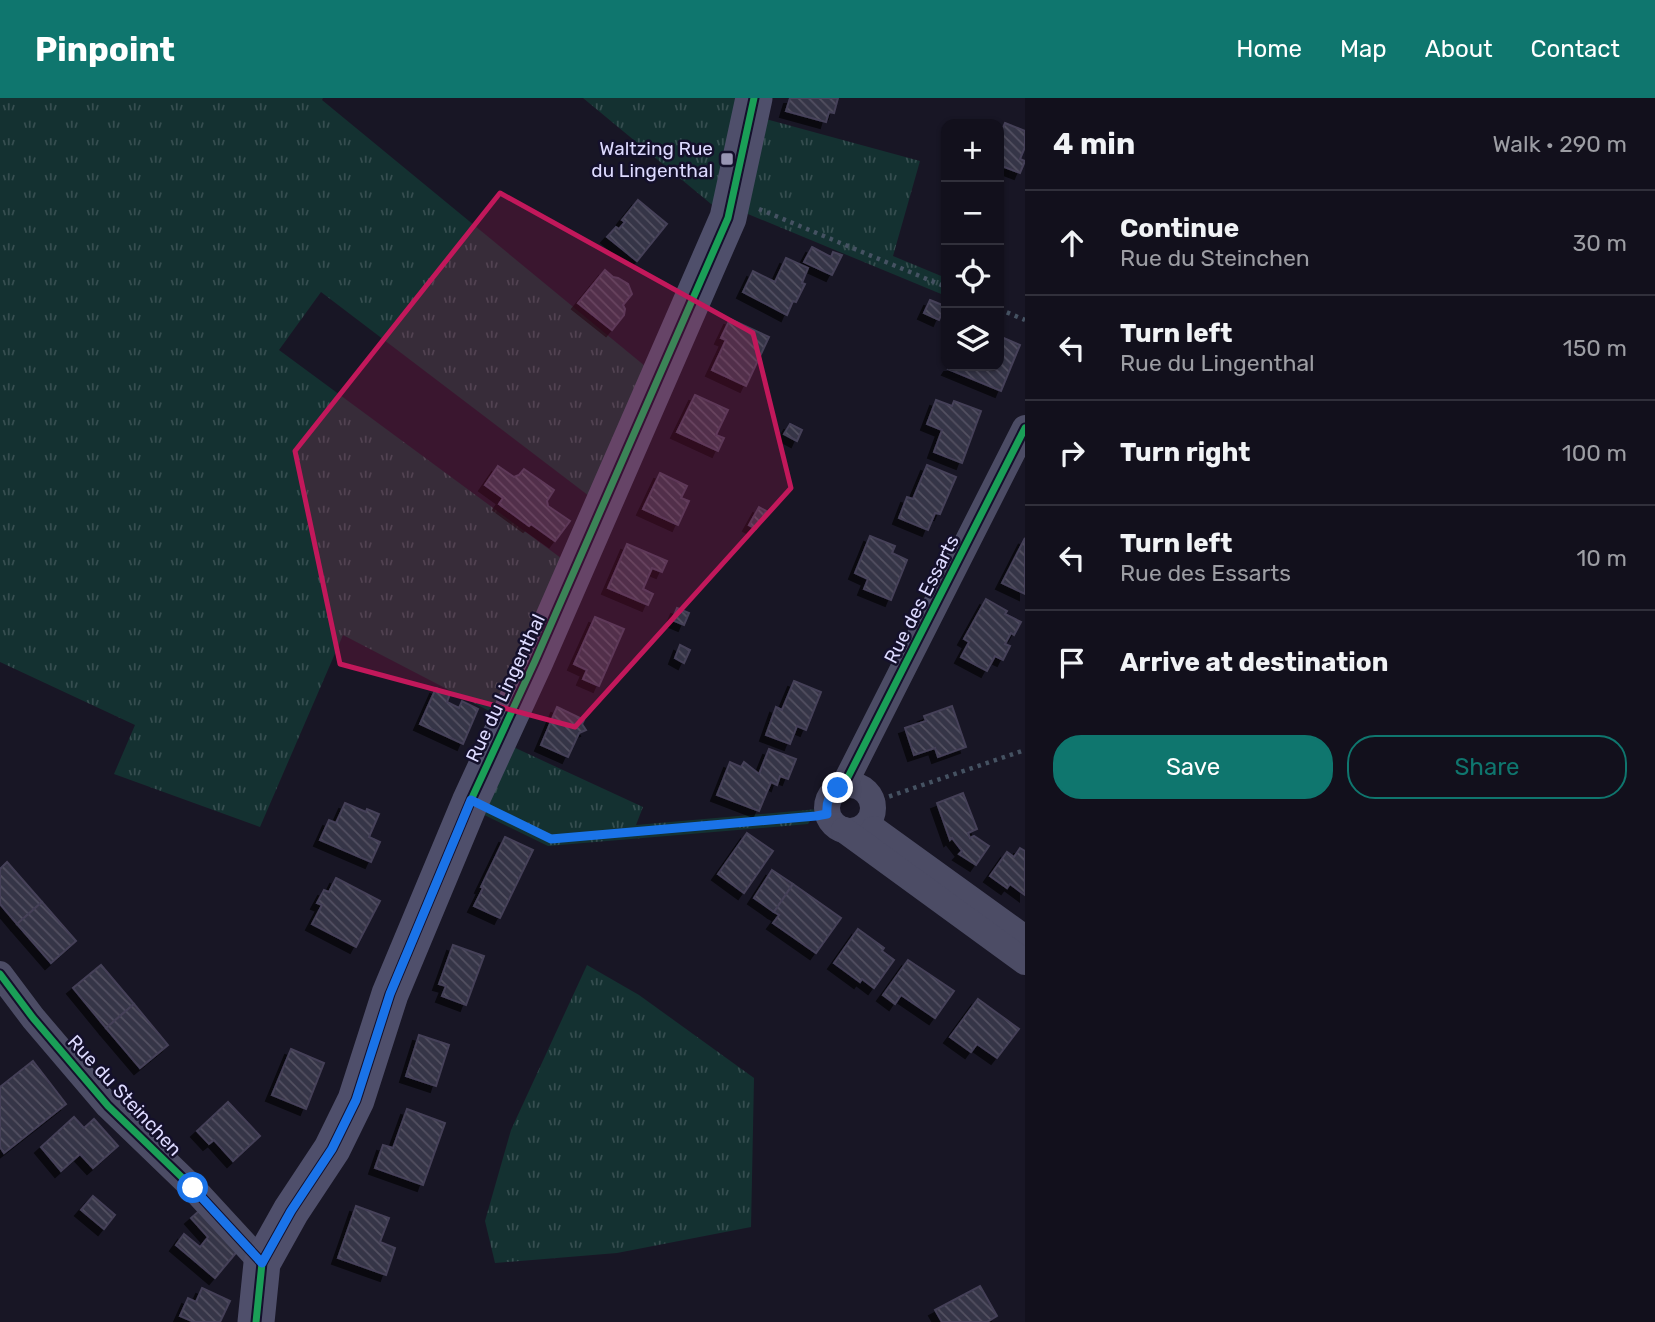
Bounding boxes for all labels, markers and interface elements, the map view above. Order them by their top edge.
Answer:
text: Pinpoint [35,30,175,69]
text: Home [1236,35,1302,63]
text: Map [1340,35,1387,63]
text: About [1425,35,1493,63]
text: Contact [1531,35,1620,63]
map controls [941,119,1004,371]
button: + [941,119,1004,182]
text: 4 min [1053,126,1135,162]
text: Walk · 290 m [1492,130,1627,158]
place label: Waltzing Rue du Lingenthal [591,137,713,182]
marker: Waltzing Rue du Lingenthal [719,151,735,167]
button: − [941,182,1004,245]
text: Continue [1120,213,1239,244]
icon: ahead [1053,224,1091,262]
text: 30 m [1572,229,1627,257]
text: Rue du Steinchen [1120,244,1310,272]
button: locate [941,245,1004,308]
button: layers [941,308,1004,371]
text: Turn left [1120,318,1232,349]
icon: left [1053,329,1091,367]
text: 150 m [1563,334,1627,362]
text: Rue du Lingenthal [1120,349,1315,377]
icon: right [1053,434,1091,472]
text: Turn right [1120,437,1250,468]
text: 100 m [1562,439,1627,467]
text: Turn left [1120,528,1232,559]
street label: Rue des Essarts [879,531,964,667]
icon: left [1053,539,1091,577]
text: 10 m [1576,544,1627,572]
text: Rue des Essarts [1120,559,1291,587]
street label: Rue du Lingenthal [461,610,550,766]
icon: arrive [1053,644,1091,682]
text: Arrive at destination [1120,647,1388,678]
button: Save [1053,735,1333,799]
button: Share [1347,735,1627,799]
route end [822,772,853,803]
street label: Rue du Steinchen [63,1030,187,1161]
route start [177,1172,208,1203]

